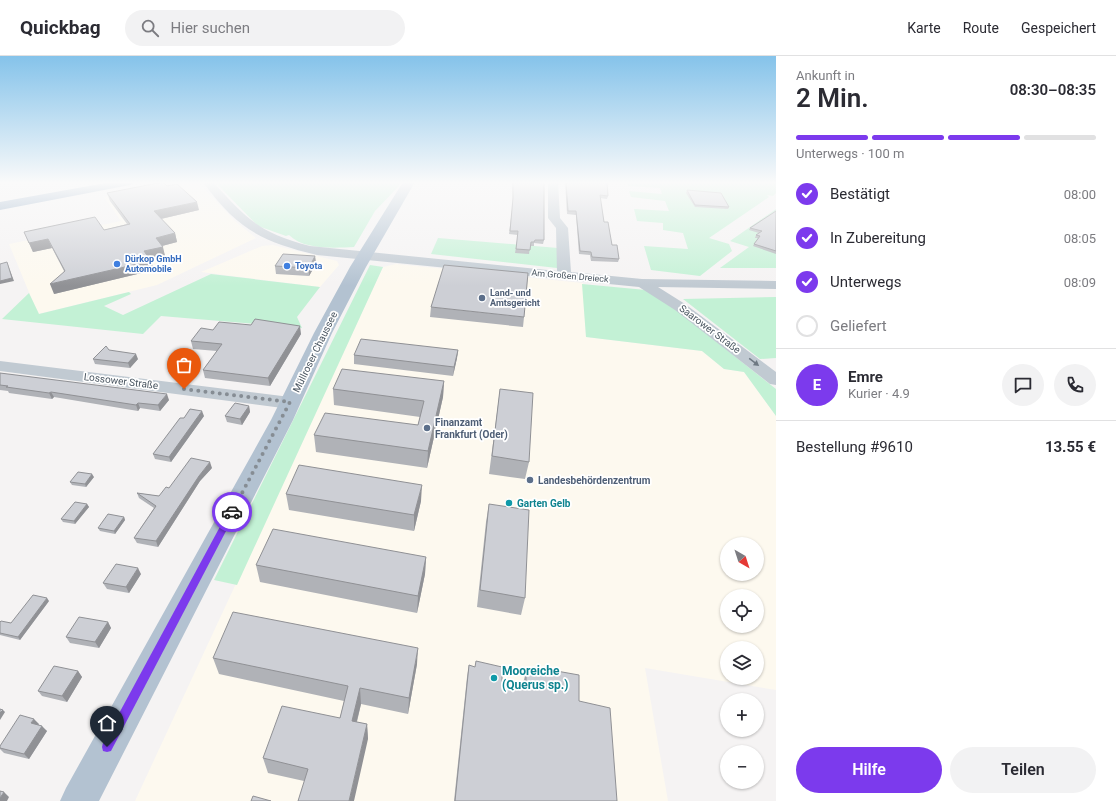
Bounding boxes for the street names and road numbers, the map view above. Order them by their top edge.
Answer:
street label: Am Großen Dreieck [531,268,609,284]
street label: Saarower Straße [677,302,743,356]
street label: Müllroser Chaussee [291,310,339,394]
street label: Lossower Straße [83,371,159,391]

